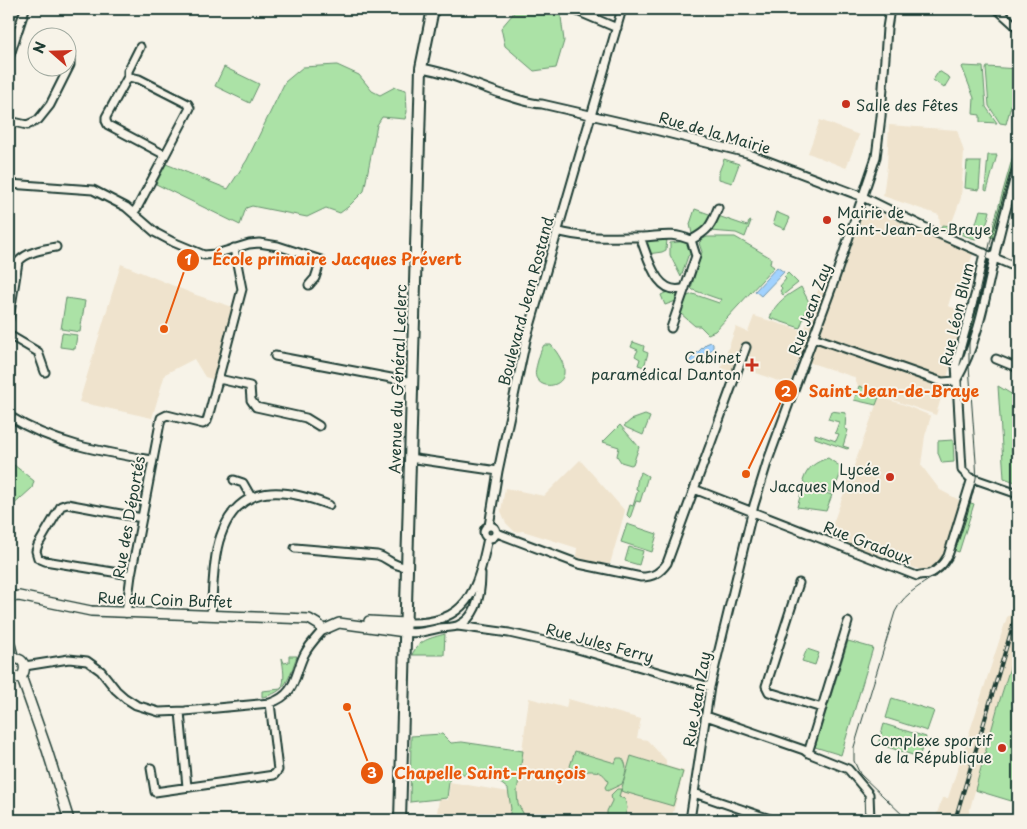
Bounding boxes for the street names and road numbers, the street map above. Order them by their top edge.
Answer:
street label: Rue de la Mairie [656,105,774,159]
street label: Boulevard Jean Rostand [491,214,559,388]
street label: Rue Jean Zay [782,260,836,358]
street label: Rue Léon Blum [933,260,979,368]
street label: Avenue du Général Leclerc [382,284,412,474]
street label: Rue des Déportés [106,454,150,580]
street label: Rue Gradoux [820,515,916,569]
street label: Rue du Coin Buffet [97,585,233,613]
street label: Rue Jules Ferry [543,617,657,667]
street label: Rue Jean Zay [676,649,716,749]

